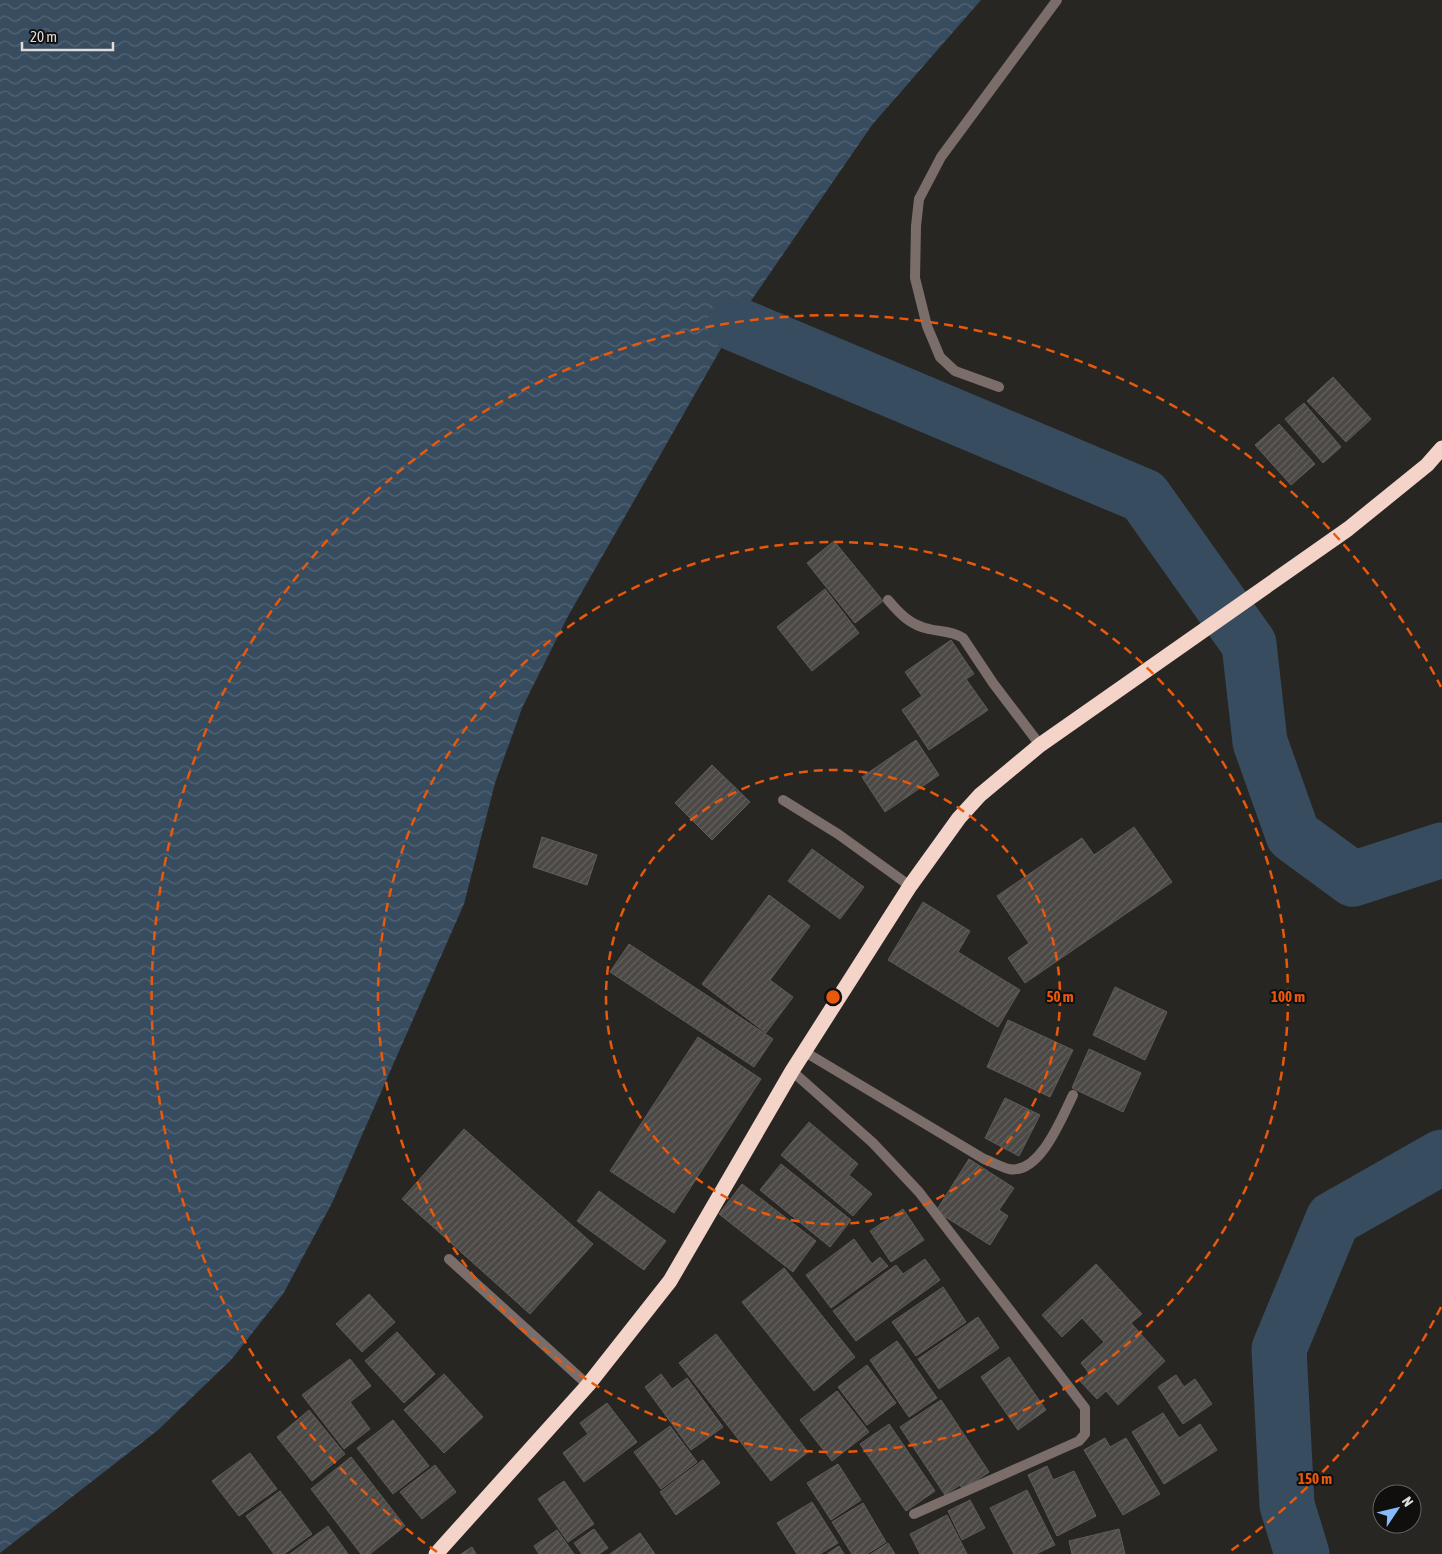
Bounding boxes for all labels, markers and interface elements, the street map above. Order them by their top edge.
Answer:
scale bar [22,20,114,52]
text: 20 m [30,28,57,45]
centre of rings [824,988,842,1006]
text: 50 m [1047,988,1074,1005]
text: 100 m [1271,988,1305,1005]
text: 150 m [1298,1470,1332,1487]
north arrow [1372,1484,1422,1534]
text: N [1399,1494,1417,1510]

